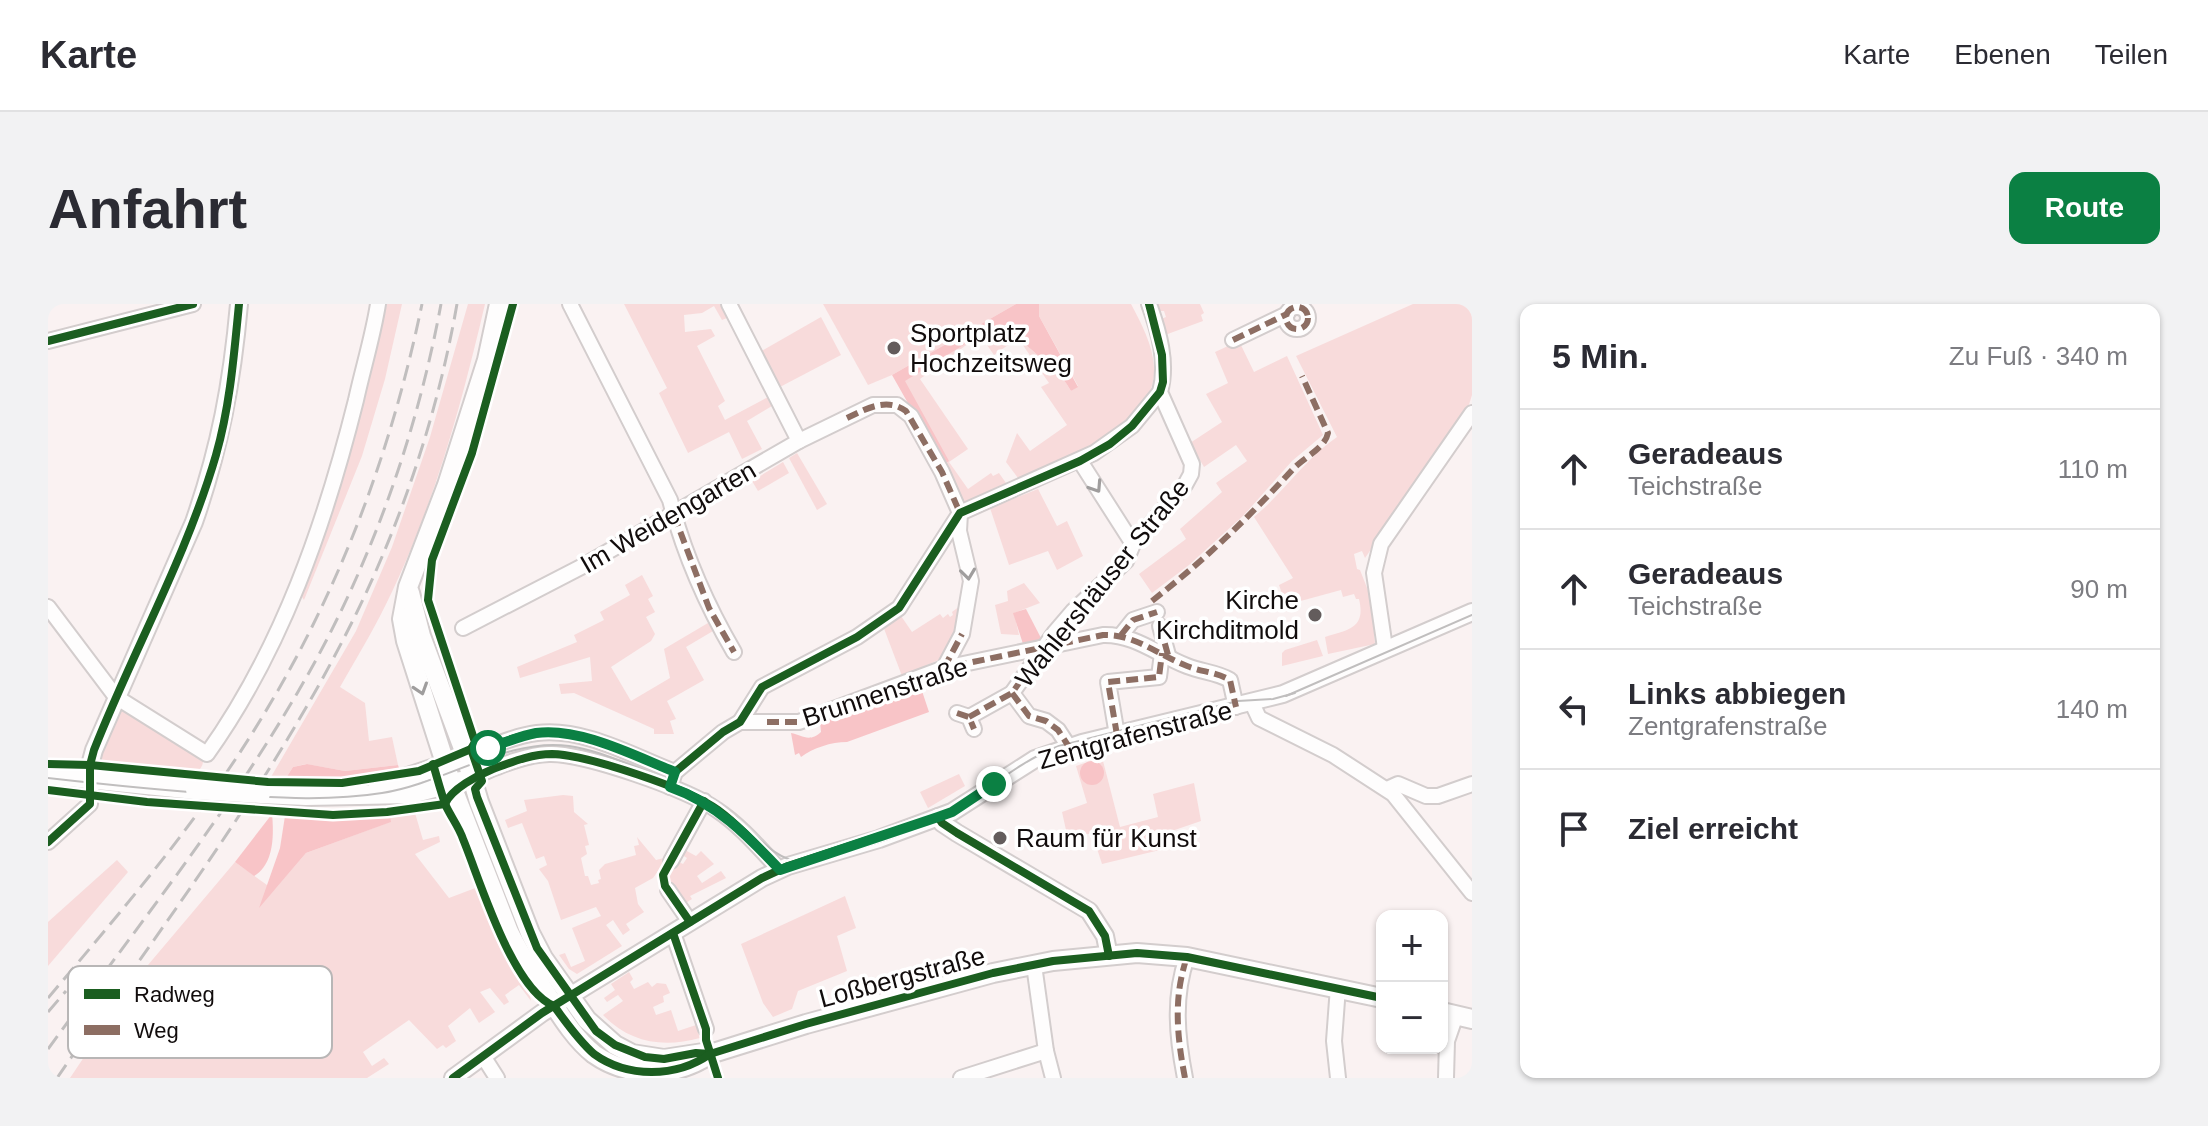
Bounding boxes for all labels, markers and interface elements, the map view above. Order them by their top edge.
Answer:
text: Karte [40,34,137,76]
text: Karte [1843,39,1910,70]
text: Ebenen [1954,39,2051,70]
text: Teilen [2095,39,2168,70]
button: Route [2009,172,2160,244]
text: Anfahrt [48,177,247,240]
place label: Sportplatz Hochzeitsweg [910,318,1072,378]
text: 5 Min. [1552,337,1648,375]
marker: Sportplatz Hochzeitsweg [885,339,903,357]
text: Zu Fuß · 340 m [1949,341,2128,371]
text: Geradeaus [1628,437,1783,470]
icon: ahead [1552,447,1596,491]
text: 110 m [2058,454,2128,484]
street label: Im Weidengarten [575,455,761,579]
text: Teichstraße [1628,471,1762,501]
street label: Wahlershäuser Straße [1009,473,1195,693]
one-way arrow [1087,478,1102,493]
text: Geradeaus [1628,557,1783,590]
one-way arrow [959,567,976,580]
icon: ahead [1552,567,1596,611]
text: 90 m [2070,574,2128,604]
place label: Kirche Kirchditmold [1156,585,1299,645]
text: Teichstraße [1628,591,1762,621]
marker: Kirche Kirchditmold [1306,606,1324,624]
street label: Brunnenstraße [799,651,971,733]
text: Links abbiegen [1628,677,1846,710]
one-way arrow [412,682,428,696]
icon: left [1552,687,1596,731]
text: 140 m [2056,694,2128,724]
street label: Zentgrafenstraße [1035,695,1235,775]
text: Zentgrafenstraße [1628,711,1827,741]
route start [470,730,506,766]
route end [976,766,1012,802]
icon: arrive [1552,807,1596,851]
text: Ziel erreicht [1628,812,1798,845]
place label: Raum für Kunst [1016,823,1197,853]
marker: Raum für Kunst [991,829,1009,847]
map controls [1376,910,1448,1054]
button: + [1376,910,1448,982]
street label: Loßbergstraße [816,940,988,1014]
legend [68,966,332,1058]
text: Radweg [134,982,215,1007]
button: − [1376,982,1448,1054]
text: Weg [134,1018,179,1043]

